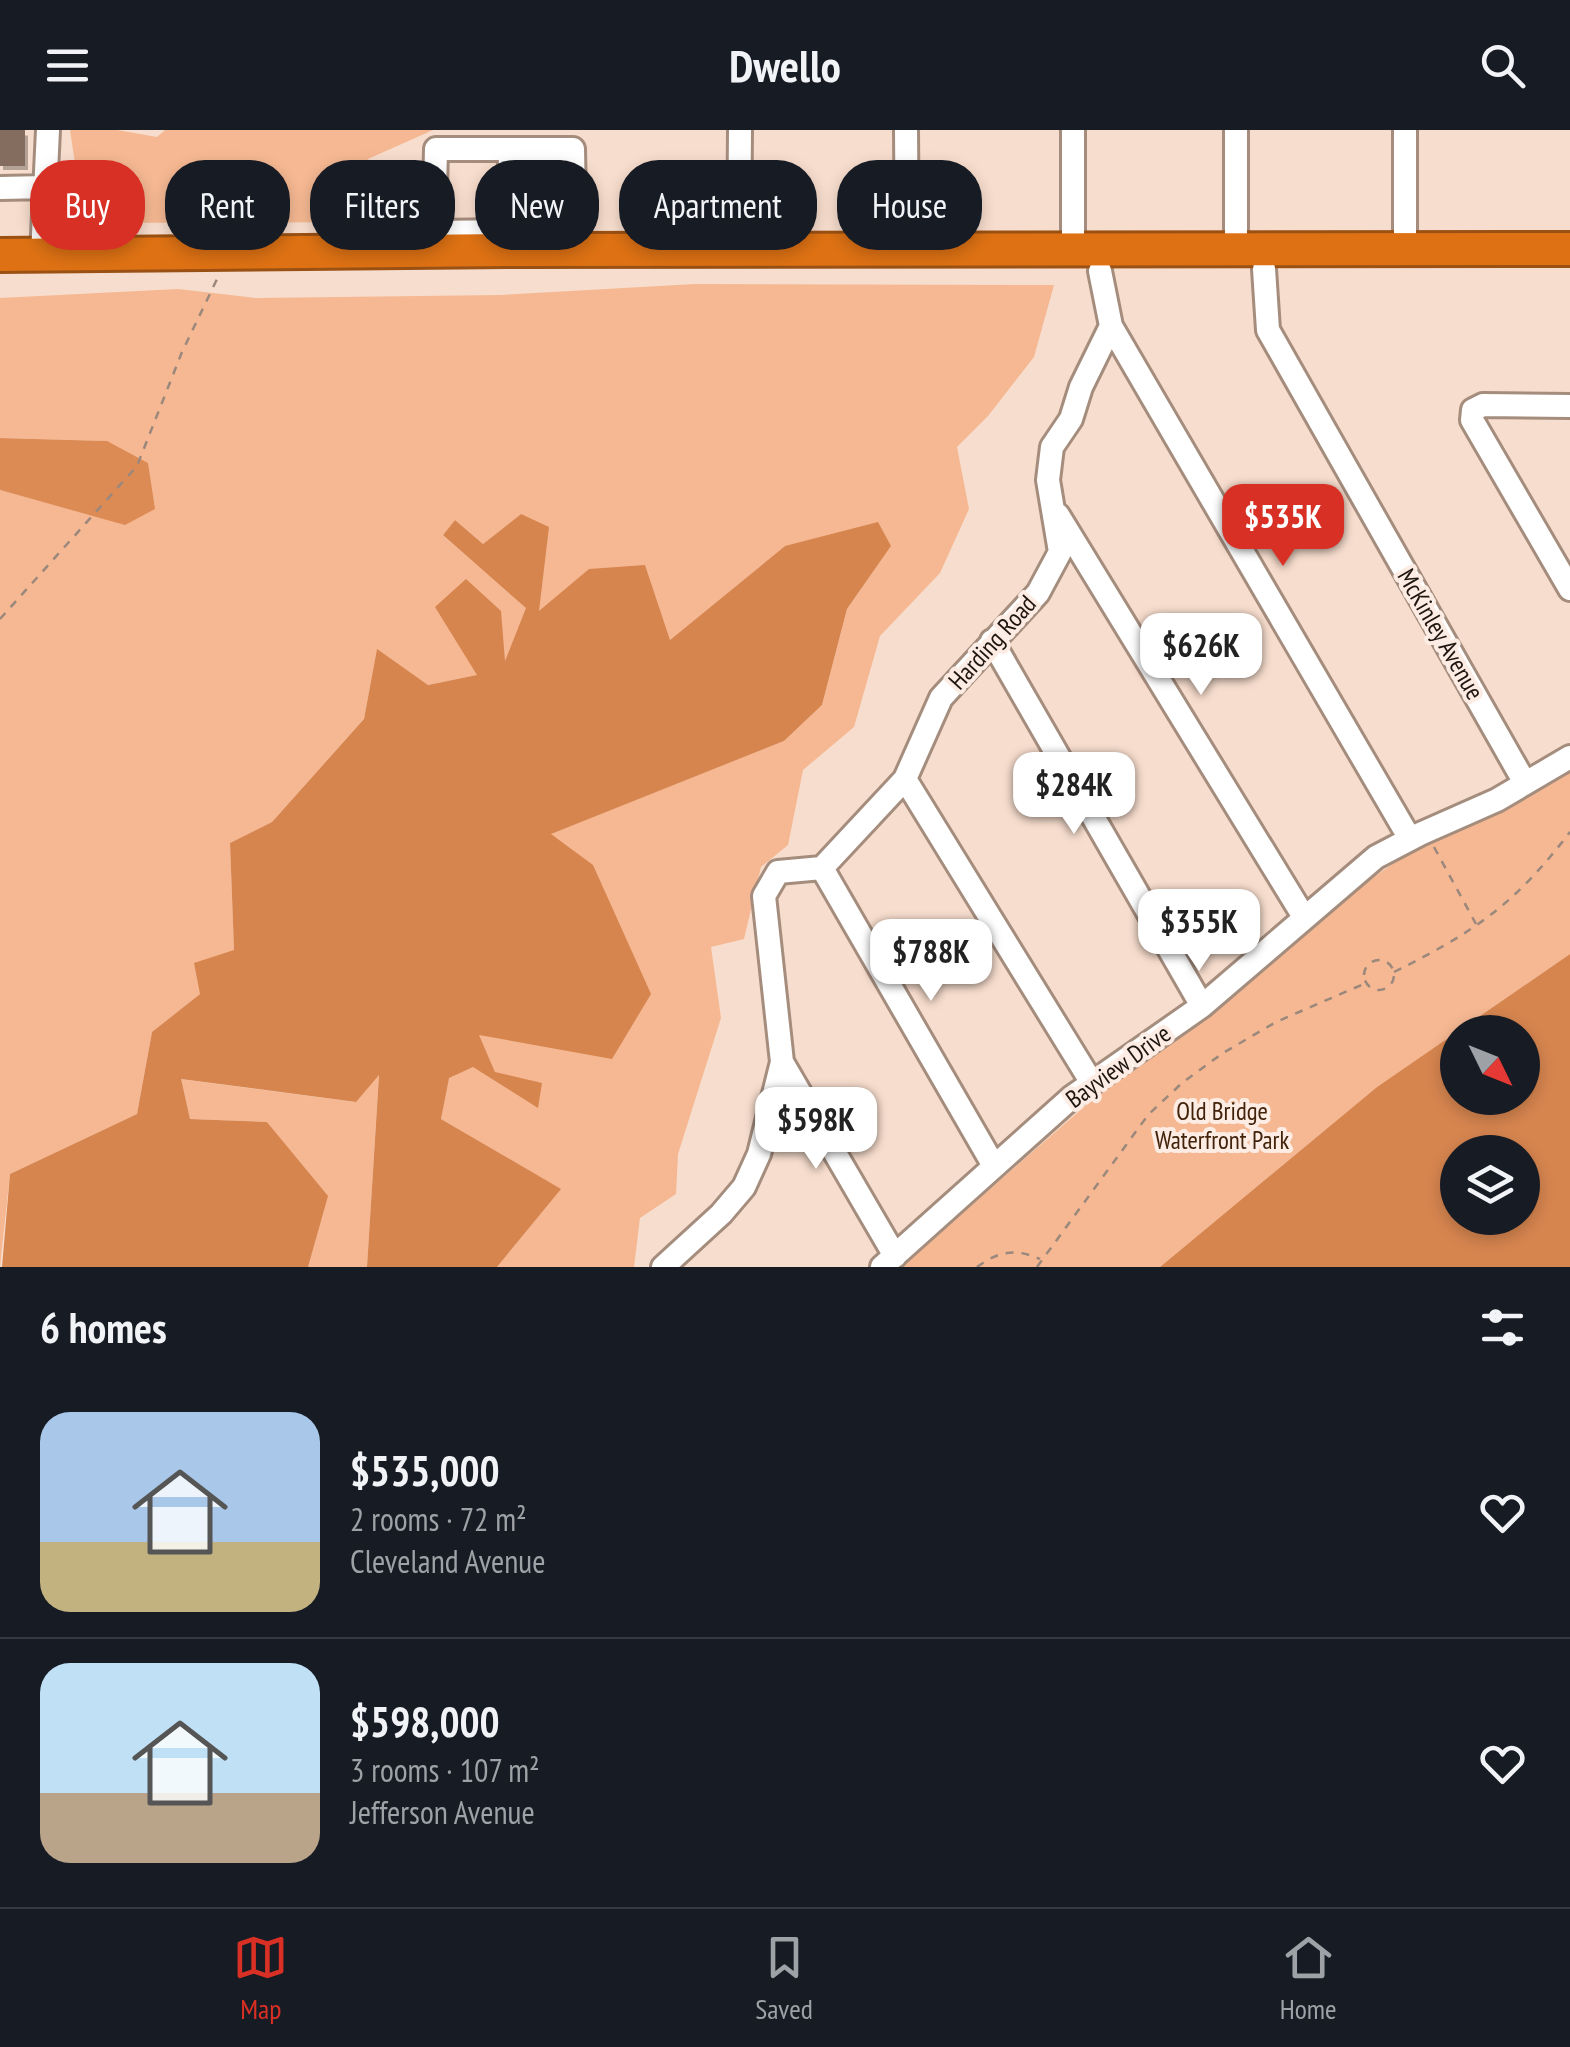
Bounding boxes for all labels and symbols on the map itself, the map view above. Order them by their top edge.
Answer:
pin: $535K [1213,484,1353,569]
street label: McKinley Avenue [1391,563,1491,705]
street label: Harding Road [941,588,1043,696]
pin: $626K [1131,613,1271,698]
pin: $284K [1004,752,1144,837]
pin: $355K [1129,889,1269,974]
pin: $788K [861,919,1001,1004]
north arrow [1440,1015,1540,1115]
street label: Bayview Drive [1059,1017,1177,1115]
pin: $598K [746,1087,886,1172]
park label: Old Bridge Waterfront Park [1155,1095,1289,1156]

